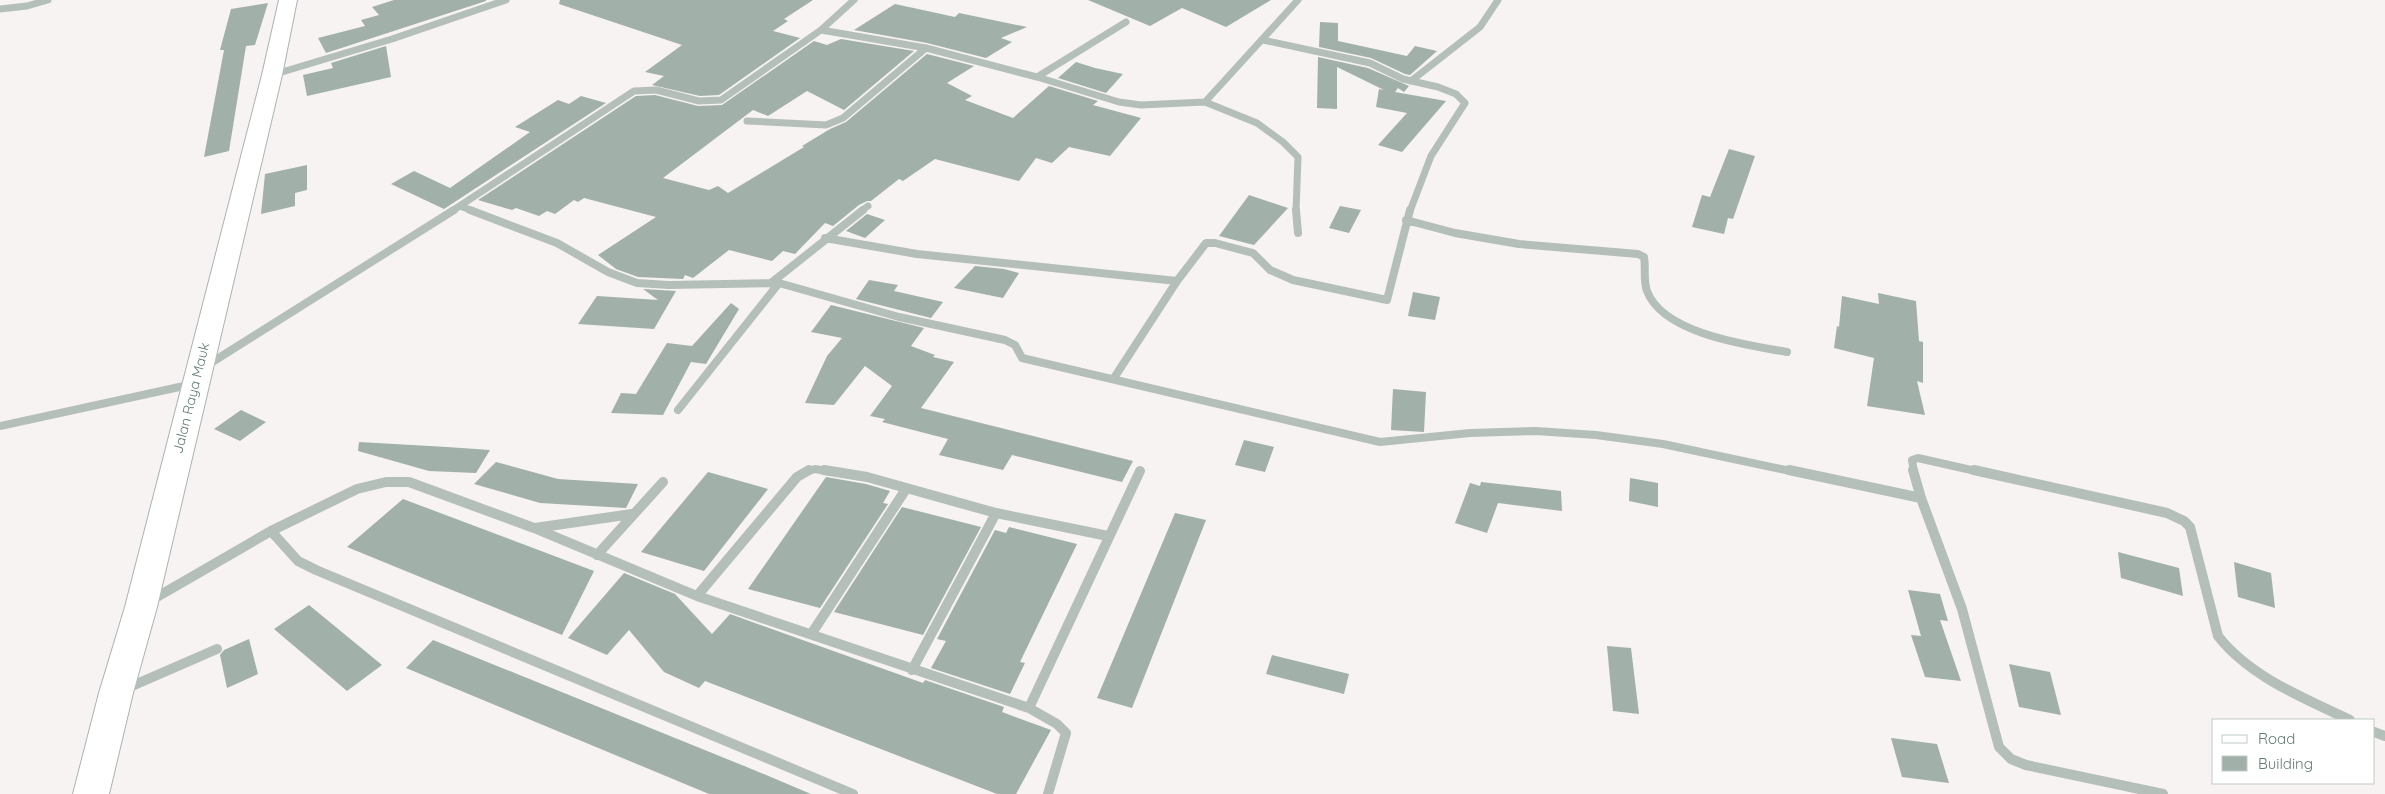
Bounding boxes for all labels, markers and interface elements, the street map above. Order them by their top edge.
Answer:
street label: Jalan Raya Mauk [169,341,213,455]
legend [2212,719,2375,784]
text: Road [2258,729,2295,748]
text: Building [2258,754,2313,773]

